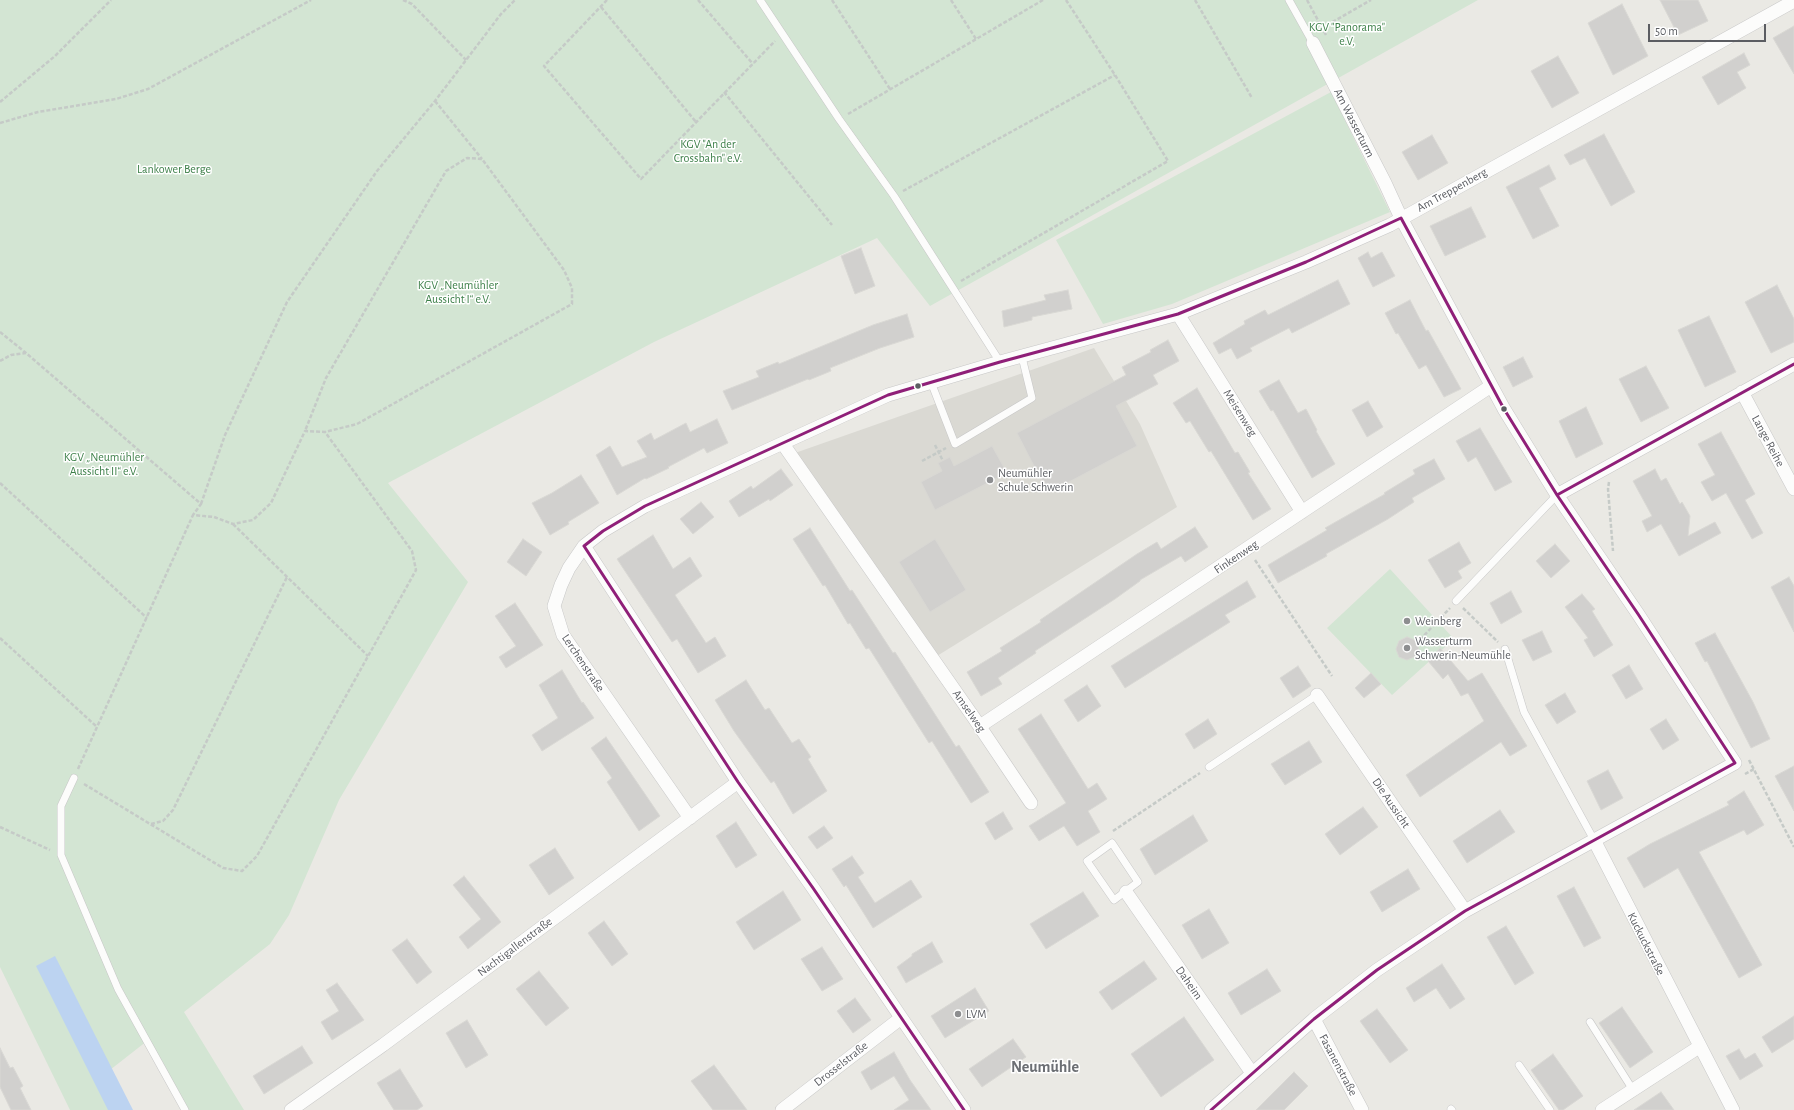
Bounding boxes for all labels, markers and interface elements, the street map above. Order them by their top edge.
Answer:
scale bar [1650,16,1768,42]
park label: KGV "Panorama" e.V, [1309,20,1385,48]
text: 50 m [1655,25,1678,37]
street label: Am Wasserturm [1330,86,1378,160]
park label: KGV "An der Crossbahn" e.V. [674,137,742,165]
park label: Lankower Berge [137,162,211,176]
street label: Am Treppenberg [1414,165,1490,215]
park label: KGV „Neumühler Aussicht I“ e.V. [418,278,498,306]
unlabelled marker [913,381,923,391]
street label: Meisenweg [1220,387,1260,439]
unlabelled marker [1499,404,1509,414]
street label: Lange Reihe [1748,413,1788,469]
park label: KGV „Neumühler Aussicht II“ e.V. [64,450,144,478]
place label: Neumühler Schule Schwerin [998,466,1073,494]
marker: Neumühler Schule Schwerin [985,475,995,485]
street label: Finkenweg [1211,537,1261,577]
place label: Weinberg [1415,614,1461,628]
marker: Weinberg [1402,616,1412,626]
street label: Lerchenstraße [558,631,608,695]
place label: Wasserturm Schwerin-Neumühle [1415,634,1511,662]
marker: Wasserturm Schwerin-Neumühle [1402,643,1412,653]
street label: Amselweg [949,687,989,735]
street label: Die Aussicht [1369,775,1413,831]
street label: Kuckuckstraße [1624,910,1668,978]
street label: Nachtigallenstraße [475,914,555,980]
street label: Daheim [1172,963,1206,1003]
place label: LVM [966,1007,987,1021]
marker: LVM [953,1009,963,1019]
street label: Fasanenstraße [1316,1032,1360,1098]
street label: Drosselstraße [811,1038,871,1090]
district label: Neumühle [1011,1057,1079,1077]

